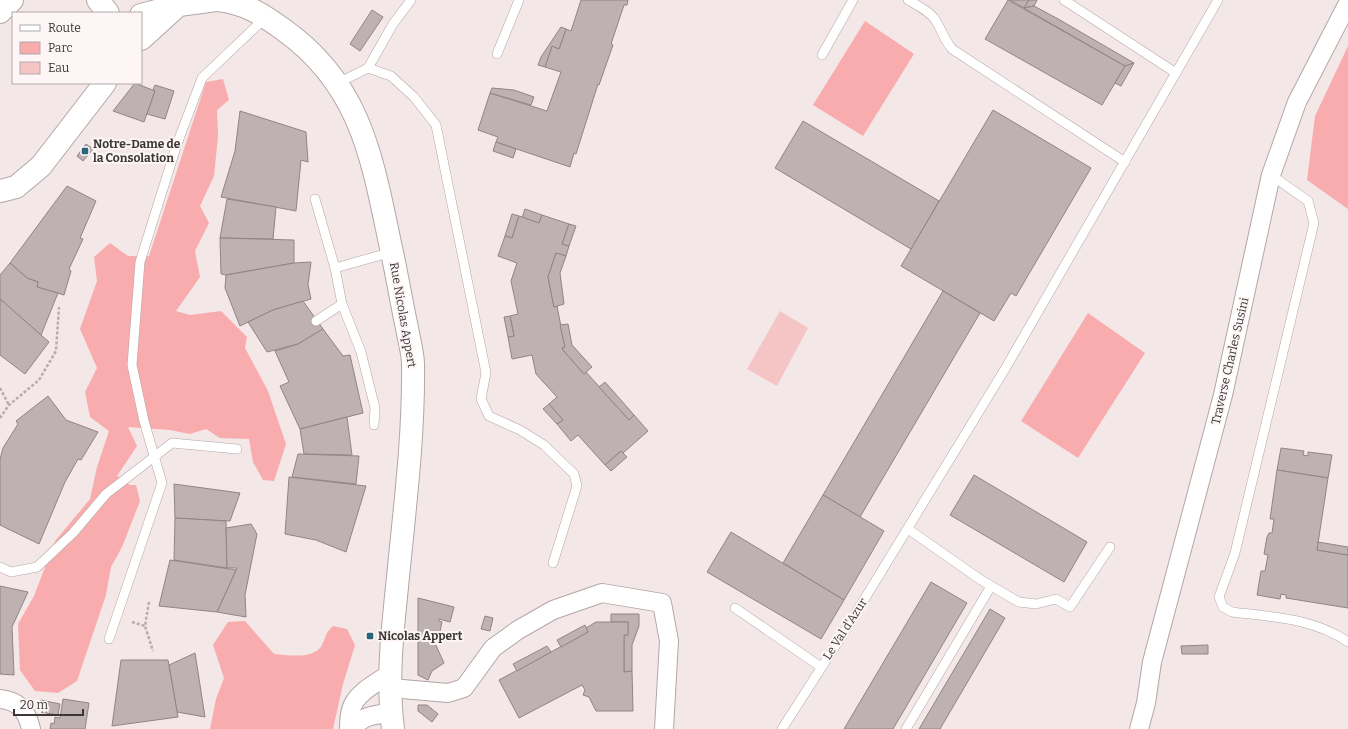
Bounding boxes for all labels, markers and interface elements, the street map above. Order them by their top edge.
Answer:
legend [12,12,142,84]
text: Route [48,21,81,35]
text: Parc [48,41,73,55]
text: Eau [48,61,70,75]
place label: Notre-Dame de la Consolation [93,137,181,165]
marker: Notre-Dame de la Consolation [80,146,90,156]
street label: Rue Nicolas Appert [387,261,419,369]
street label: Traverse Charles Susini [1209,296,1252,426]
street label: Le Val d'Azur [820,595,870,662]
place label: Nicolas Appert [378,629,463,643]
marker: Nicolas Appert [365,631,375,641]
scale bar [14,691,83,717]
text: 20 m [20,698,49,712]

